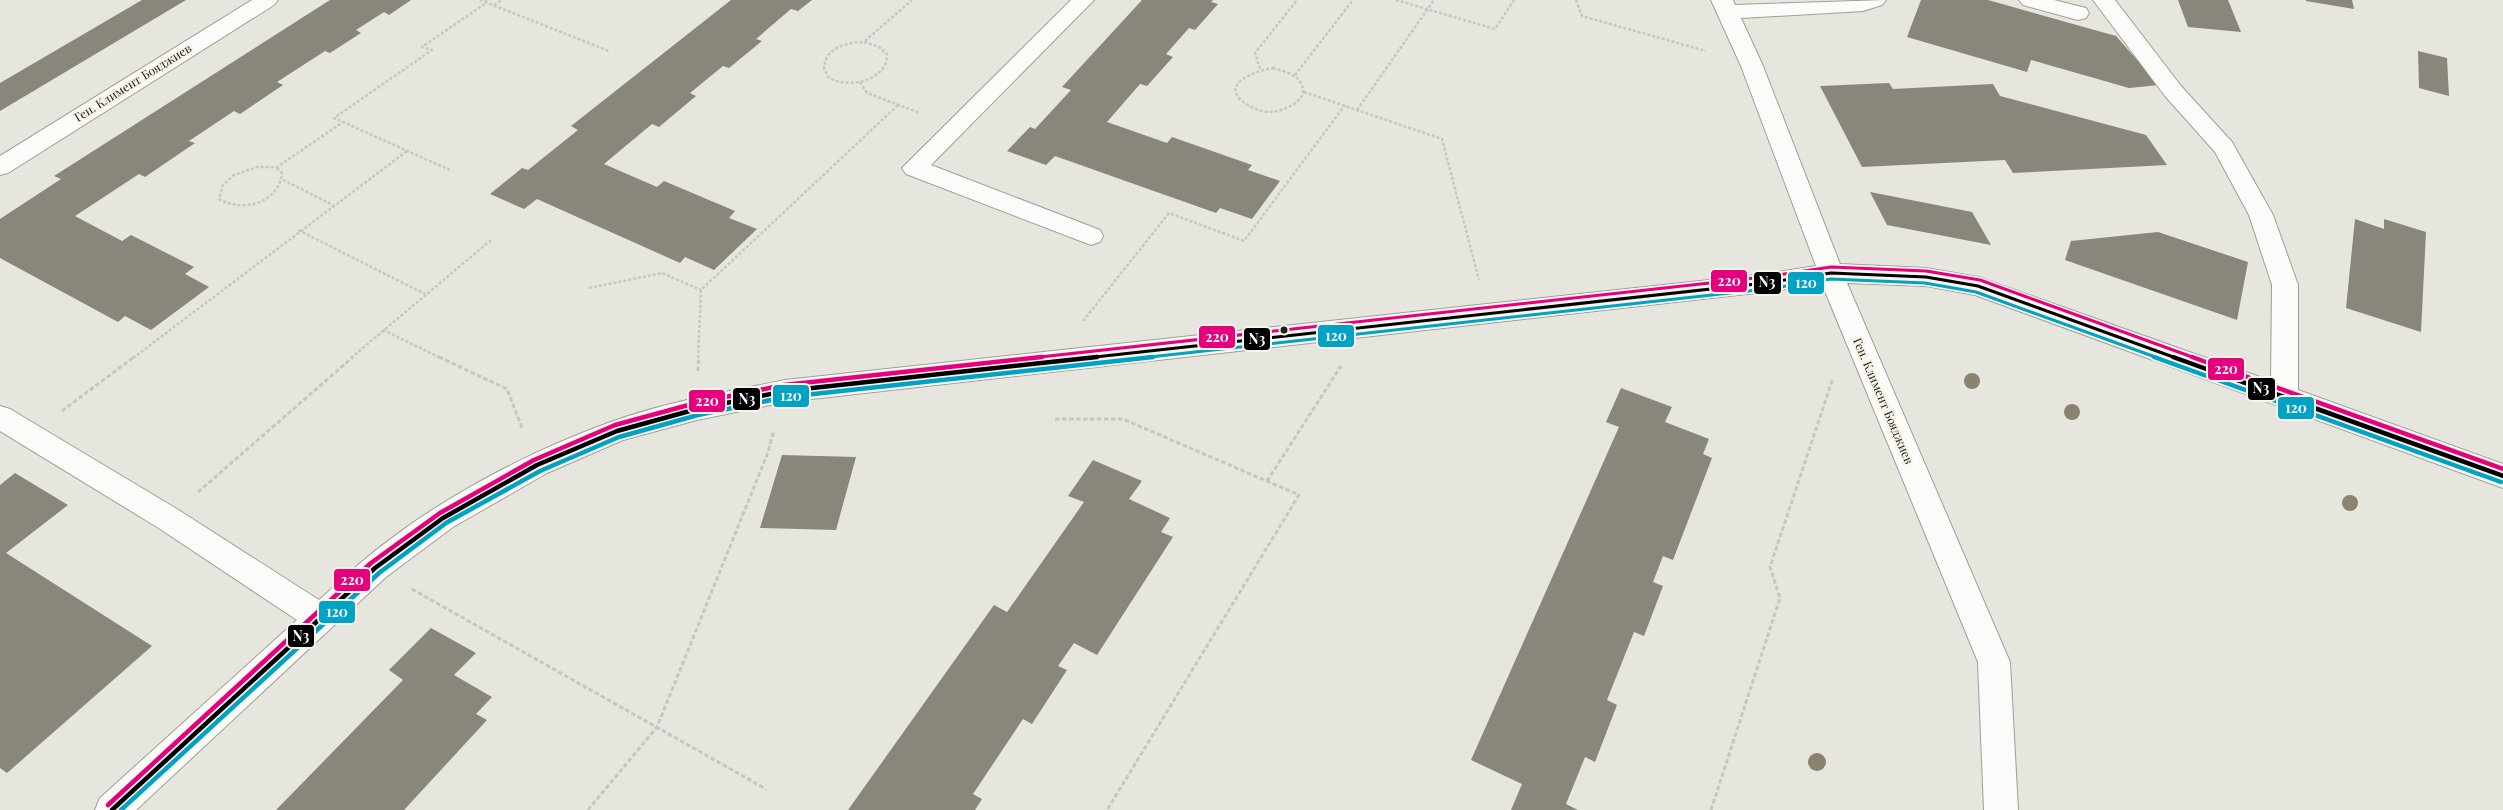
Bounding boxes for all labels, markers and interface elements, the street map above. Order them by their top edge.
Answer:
street label: Ген. Климент Бояджиев [71,39,195,125]
line badge: 220 [1710,269,1748,293]
text: 220 [1717,271,1741,290]
line badge: N3 [1753,271,1782,295]
line badge: 120 [1787,271,1825,295]
text: N3 [1759,272,1776,291]
text: 120 [1795,273,1817,292]
line badge: 120 [1317,324,1355,348]
line badge: 220 [1198,325,1236,349]
unlabelled marker [1279,325,1289,335]
text: 120 [1325,326,1347,345]
text: 220 [1205,327,1229,346]
line badge: N3 [1243,327,1271,351]
text: N3 [1249,329,1266,348]
street label: Ген. Климент Бояджиев [1850,335,1918,467]
line badge: 220 [2207,357,2245,381]
text: 220 [2214,359,2238,378]
line badge: N3 [2247,377,2276,401]
text: N3 [2253,378,2270,397]
line badge: 120 [772,384,810,408]
text: 120 [780,386,802,405]
line badge: N3 [732,387,761,411]
line badge: 220 [688,389,726,413]
text: N3 [739,389,756,408]
text: 220 [695,391,719,410]
line badge: 120 [2277,396,2315,420]
text: 120 [2285,398,2307,417]
line badge: 220 [333,568,371,592]
text: 220 [340,570,364,589]
line badge: 120 [318,600,356,624]
text: 120 [326,602,348,621]
line badge: N3 [287,624,315,648]
text: N3 [293,626,310,645]

